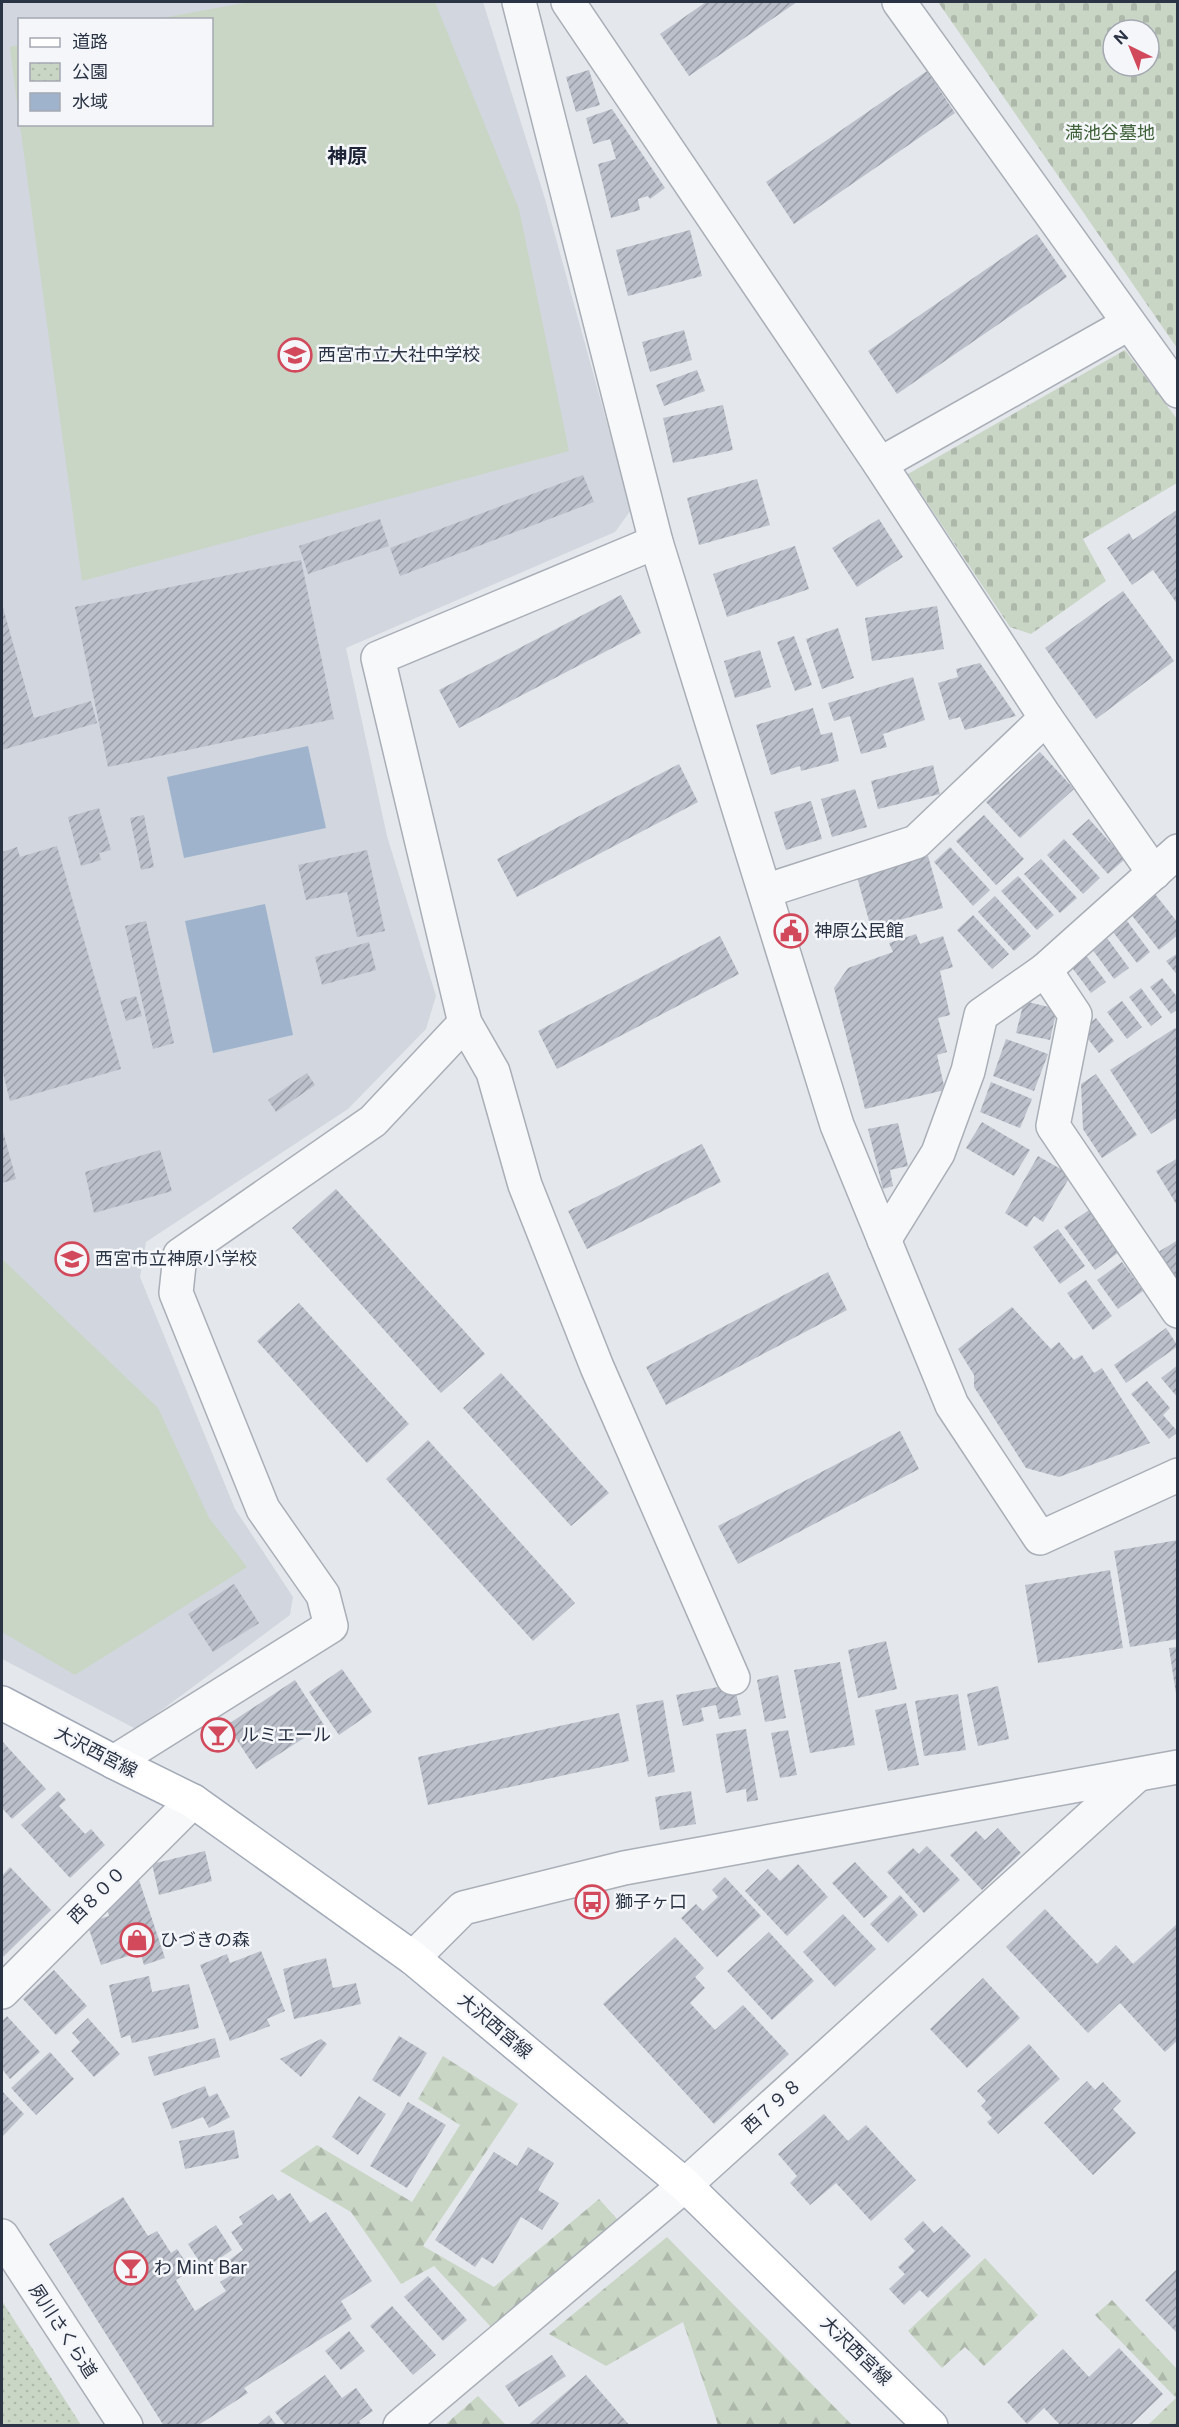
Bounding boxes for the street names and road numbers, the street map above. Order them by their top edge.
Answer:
street label: 大沢西宮線 [51,1722,141,1781]
street label: 西８００ [64,1862,130,1928]
street label: 大沢西宮線 [454,1989,537,2063]
street label: 西７９８ [738,2074,805,2138]
street label: 夙川さくら道 [25,2280,102,2382]
street label: 大沢西宮線 [817,2312,896,2389]

